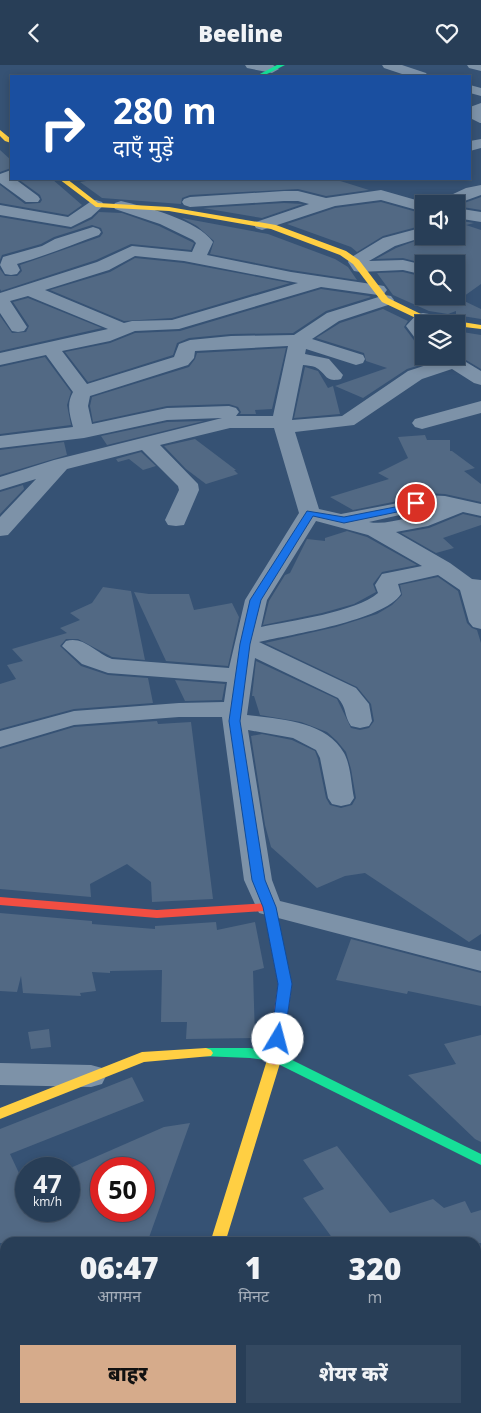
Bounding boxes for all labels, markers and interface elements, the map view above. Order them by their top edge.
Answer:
text: Beeline [198,18,283,48]
icon: back [20,19,48,47]
icon: heart [433,19,461,47]
text: 280 m [113,87,217,134]
icon: right [30,95,95,160]
text: दाएँ मुड़ें [113,132,173,162]
map controls [415,195,465,365]
button: sound [415,195,465,245]
button: search [415,255,465,305]
button: layers [415,315,465,365]
pin [395,482,437,524]
icon: arrive [402,489,430,517]
position arrow [251,1012,303,1064]
speed limit sign: 50 [90,1157,155,1222]
text: 47 [33,1166,62,1200]
text: km/h [33,1193,62,1210]
text: 06:47 [80,1247,159,1288]
text: 1 [245,1247,262,1288]
text: 320 [349,1248,401,1289]
text: आगमन [97,1285,141,1307]
text: मिनट [238,1285,269,1307]
text: m [368,1286,382,1308]
button: बाहर [20,1345,236,1403]
button: शेयर करें [246,1345,461,1403]

